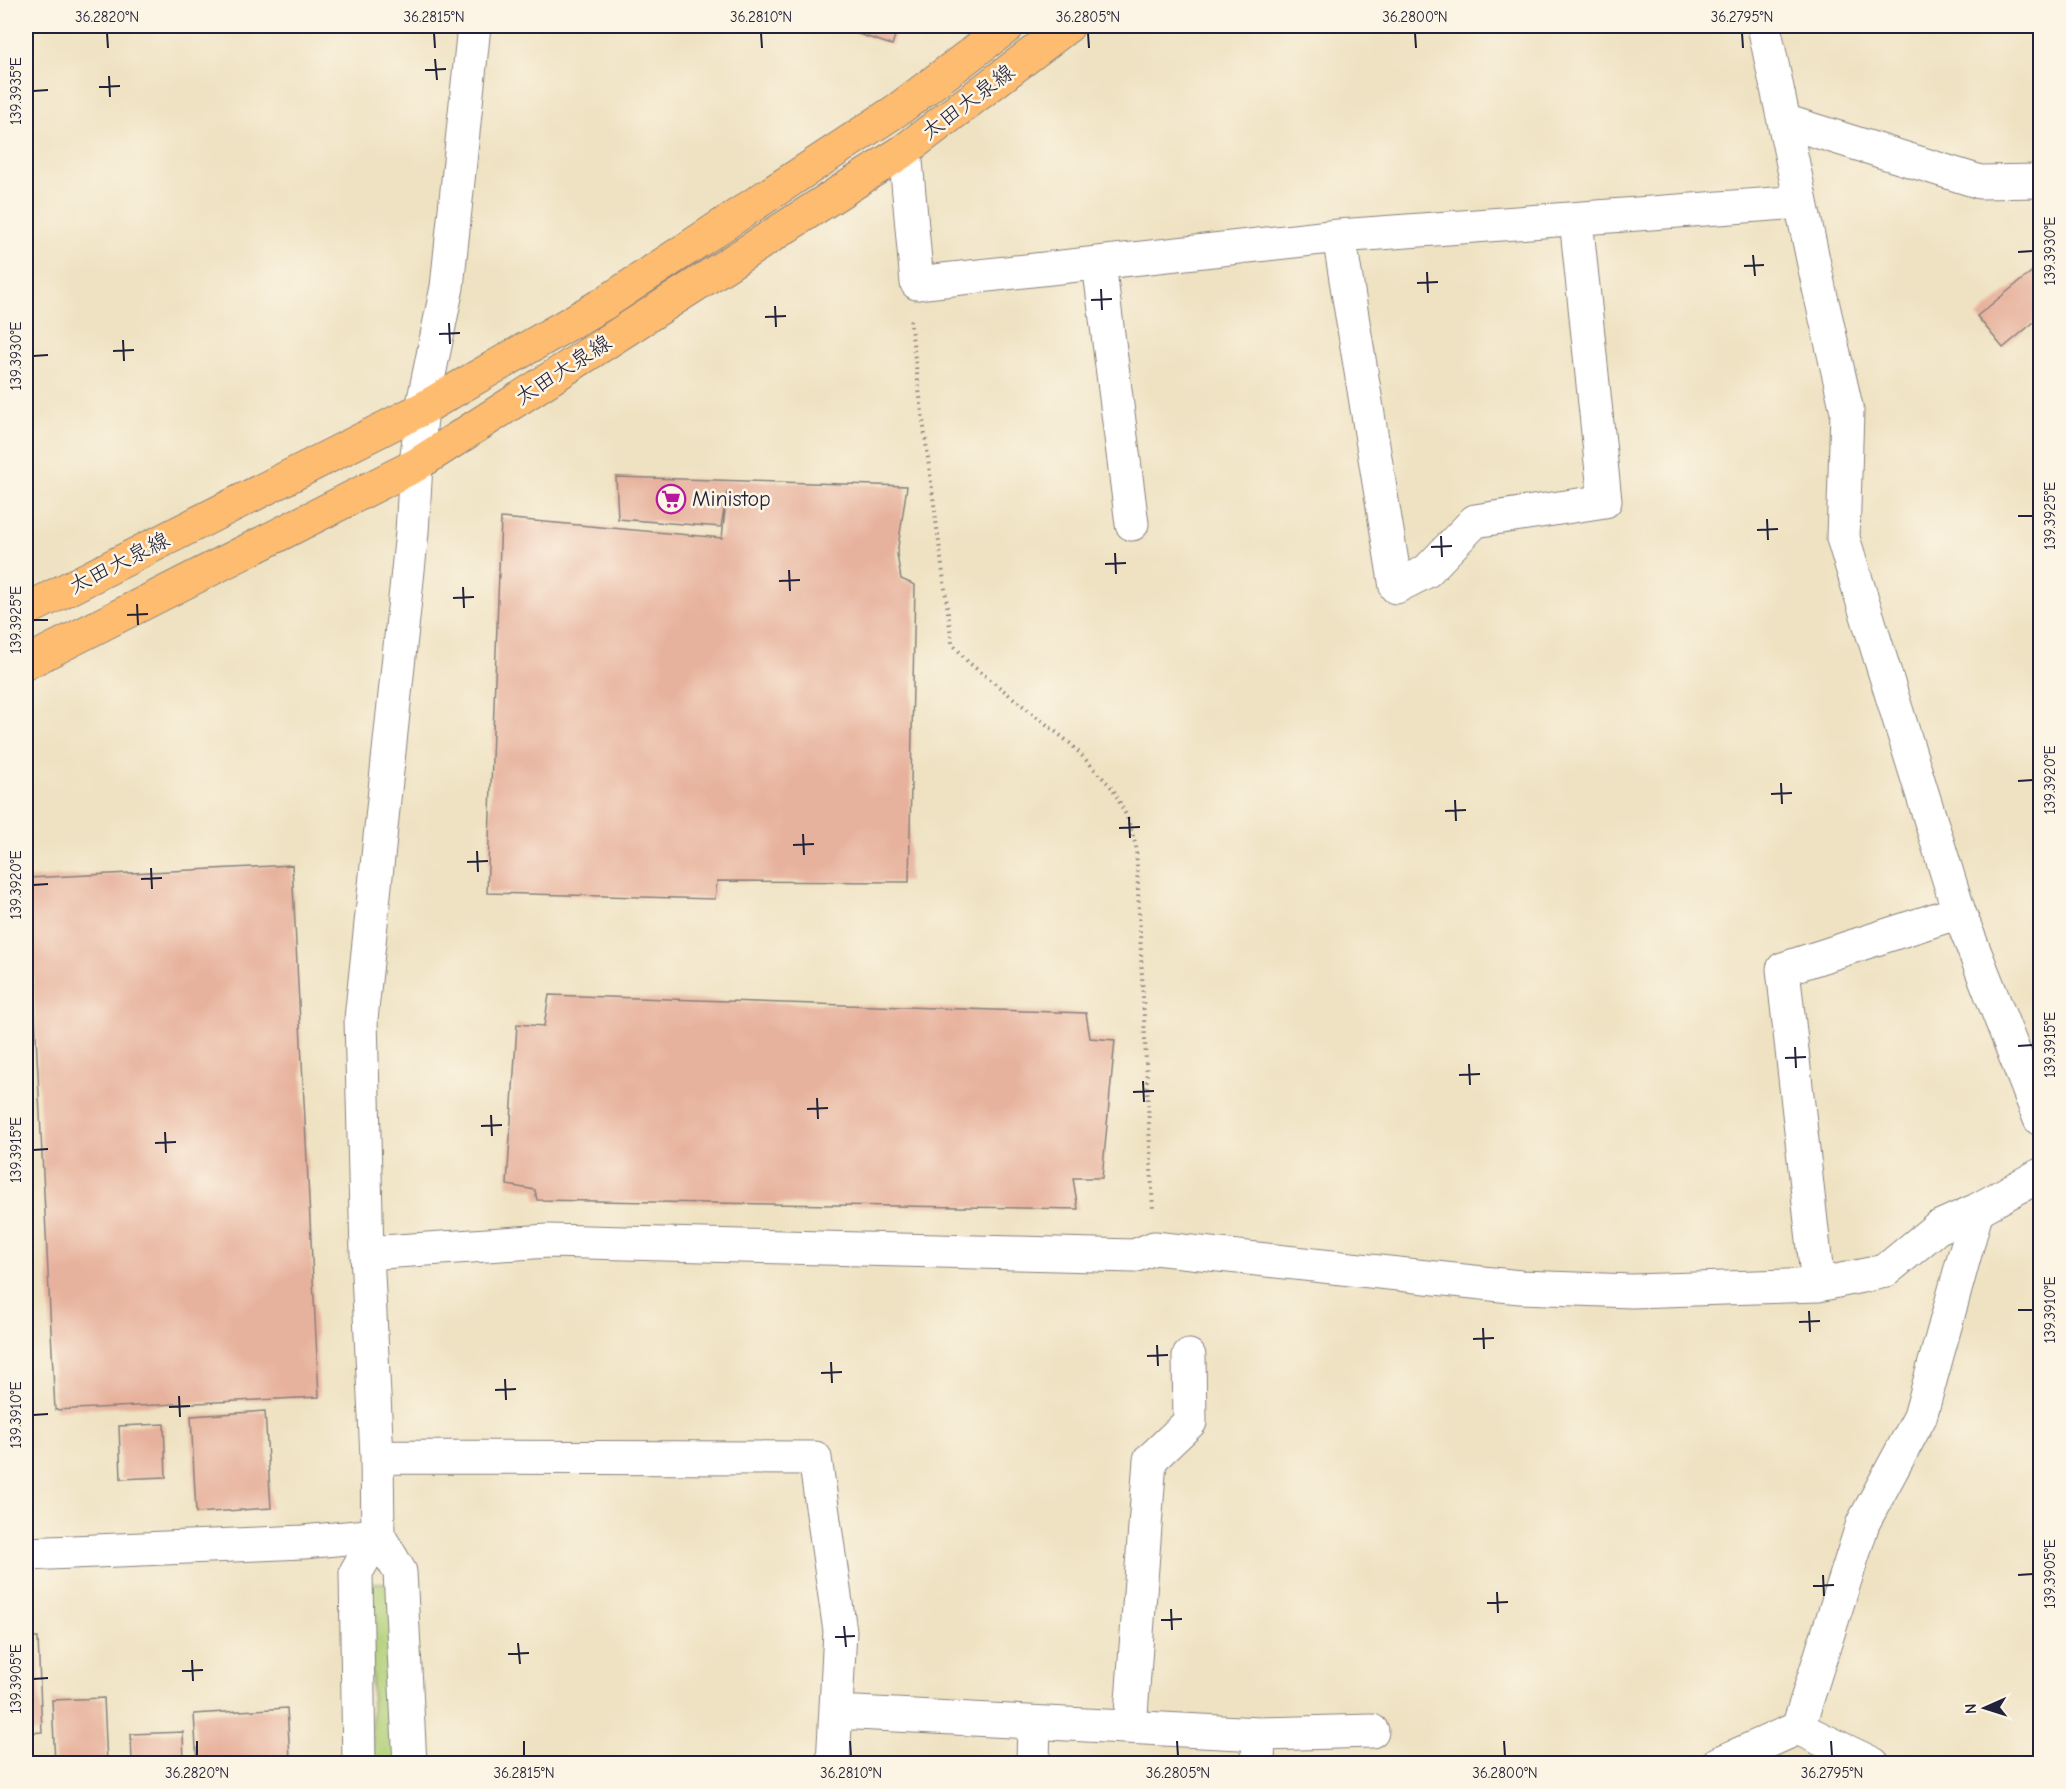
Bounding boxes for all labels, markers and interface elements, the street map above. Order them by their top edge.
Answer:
text: 36.2820°N [75,8,139,26]
text: 36.2815°N [403,8,465,26]
text: 36.2810°N [730,8,792,26]
text: 36.2805°N [1056,8,1120,26]
text: 36.2800°N [1382,8,1448,26]
text: 36.2795°N [1711,8,1773,26]
text: 139.3935°E [7,57,25,125]
street label: 太田大泉線 [916,59,1020,145]
text: 139.3930°E [2041,217,2059,285]
text: 139.3930°E [7,322,25,390]
street label: 太田大泉線 [510,329,616,411]
text: 139.3925°E [2041,482,2059,550]
supermarket icon: Ministop [655,483,687,515]
place label: Ministop [692,486,771,512]
street label: 太田大泉線 [64,526,174,600]
text: 139.3925°E [7,586,25,654]
text: 139.3920°E [2041,745,2059,815]
text: 139.3920°E [7,850,25,920]
text: 139.3915°E [2041,1012,2059,1078]
text: 139.3915°E [7,1117,25,1183]
text: 139.3910°E [2041,1276,2059,1344]
text: 139.3910°E [7,1381,25,1449]
text: 139.3905°E [2041,1539,2059,1609]
text: 139.3905°E [7,1644,25,1714]
north arrow [1955,1678,2015,1738]
text: N [1962,1703,1980,1714]
text: 36.2820°N [165,1764,229,1782]
text: 36.2815°N [493,1764,555,1782]
text: 36.2810°N [820,1764,882,1782]
text: 36.2805°N [1146,1764,1210,1782]
text: 36.2800°N [1472,1764,1538,1782]
text: 36.2795°N [1801,1764,1863,1782]

